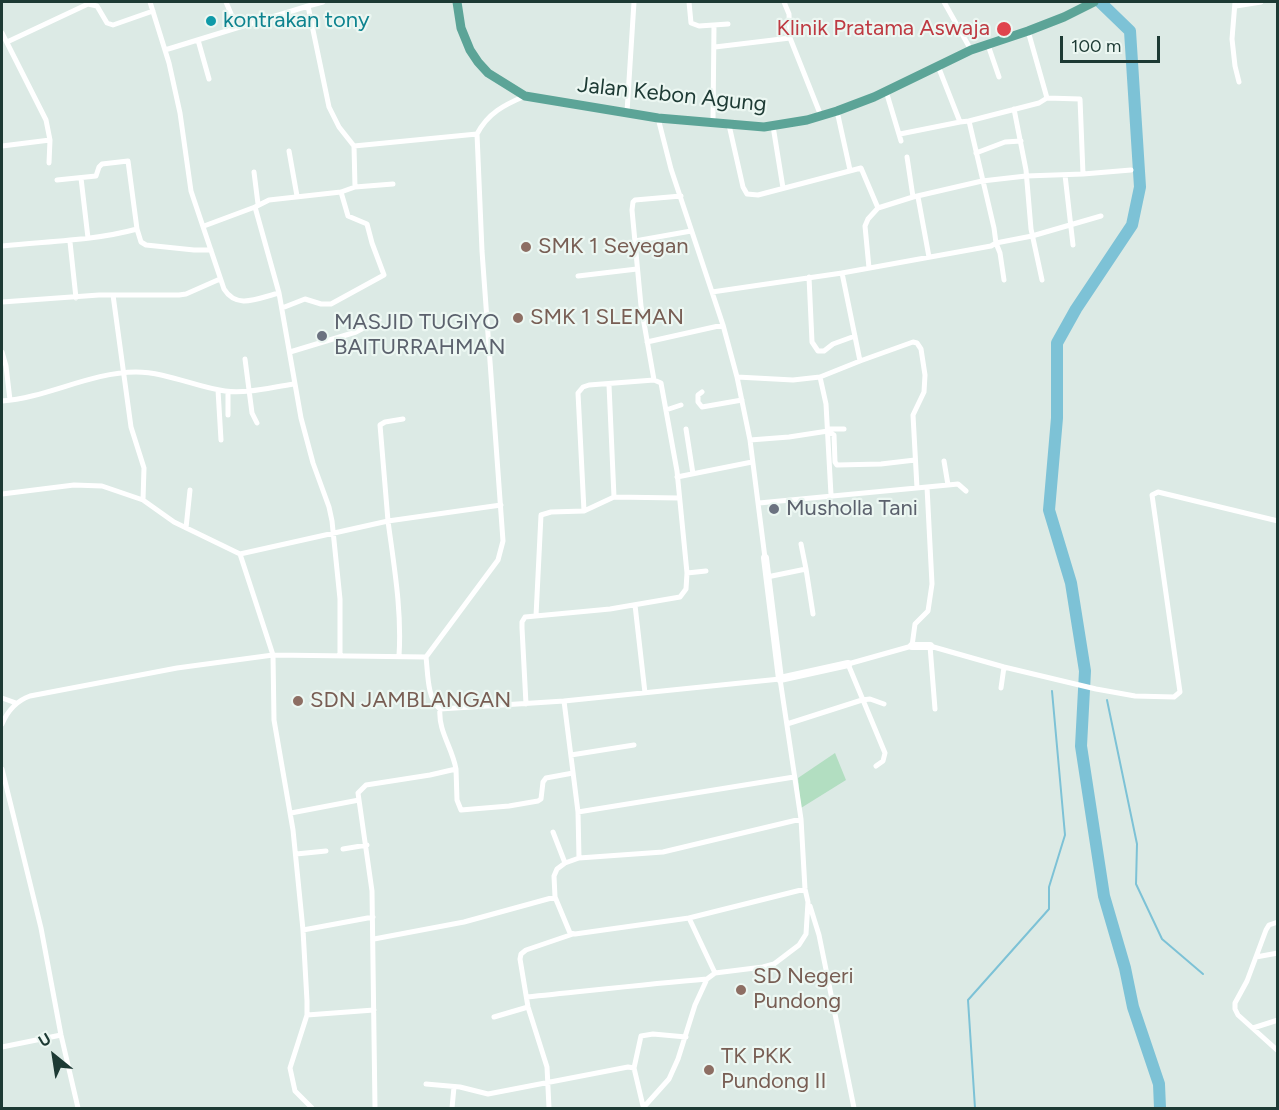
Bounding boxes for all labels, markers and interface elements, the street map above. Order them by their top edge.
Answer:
place label: kontrakan tony [223,8,370,34]
marker: kontrakan tony [204,14,218,28]
place label: Klinik Pratama Aswaja [776,16,990,42]
marker: Klinik Pratama Aswaja [995,20,1013,38]
scale bar [1063,24,1164,62]
text: 100 m [1071,35,1121,57]
street label: Jalan Kebon Agung [576,72,768,118]
place label: SMK 1 Seyegan [538,234,688,260]
marker: SMK 1 Seyegan [519,240,533,254]
place label: SMK 1 SLEMAN [530,305,684,331]
place label: MASJID TUGIYO BAITURRAHMAN [334,310,506,362]
marker: SMK 1 SLEMAN [511,311,525,325]
marker: MASJID TUGIYO BAITURRAHMAN [315,329,329,343]
place label: Musholla Tani [786,496,918,522]
marker: Musholla Tani [767,502,781,516]
place label: SDN JAMBLANGAN [310,688,511,714]
marker: SDN JAMBLANGAN [291,694,305,708]
place label: SD Negeri Pundong [753,964,854,1016]
marker: SD Negeri Pundong [734,983,748,997]
north arrow [24,1026,84,1086]
text: U [35,1029,54,1051]
place label: TK PKK Pundong II [721,1044,826,1096]
marker: TK PKK Pundong II [702,1063,716,1077]

